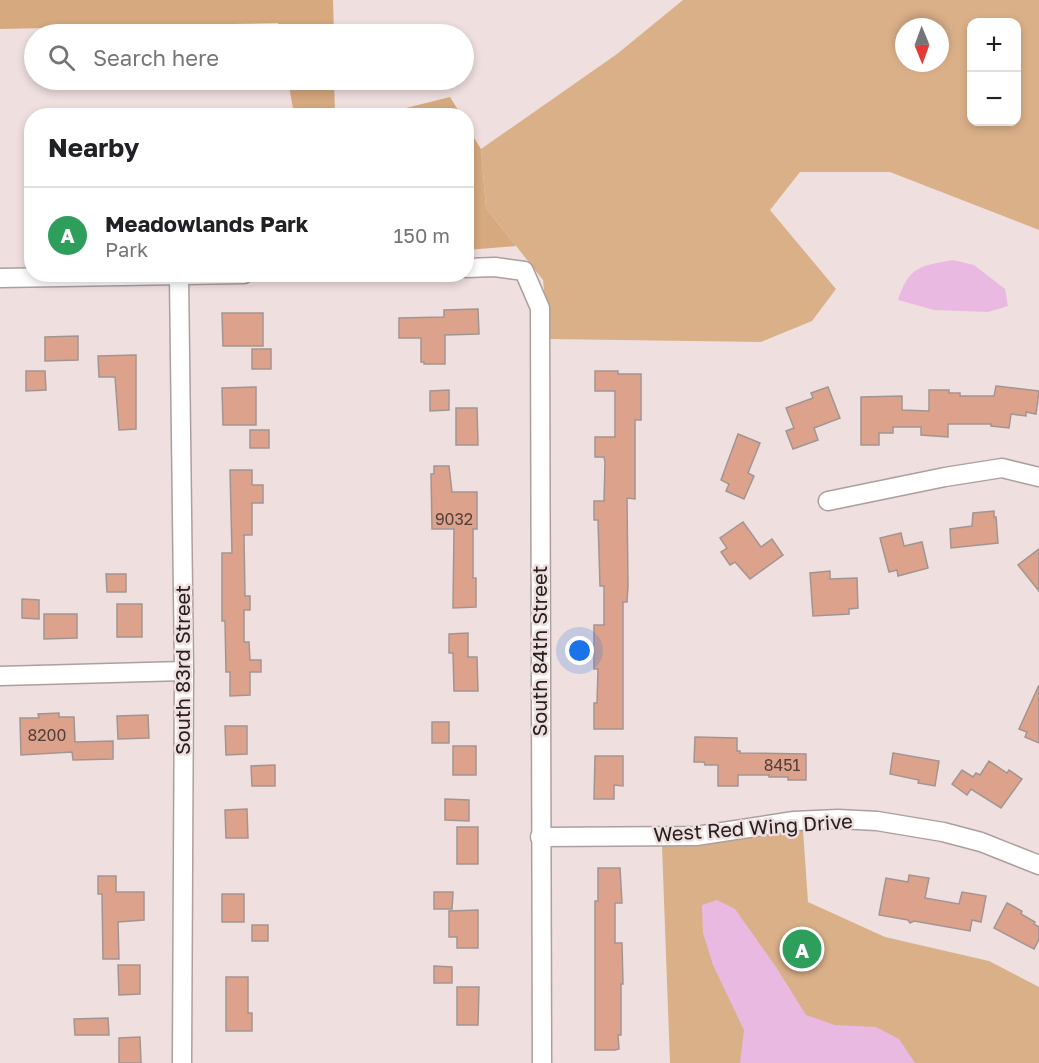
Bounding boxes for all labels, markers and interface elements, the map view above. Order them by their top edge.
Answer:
north arrow [895,18,949,72]
map controls [967,18,1021,126]
button: + [967,18,1021,72]
search box [24,24,474,90]
icon: search [45,41,78,74]
text: Search here [93,44,219,71]
button: − [967,72,1021,126]
text: Nearby [48,132,139,163]
text: Meadowlands Park [105,210,309,237]
text: A [60,223,75,247]
text: 150 m [394,223,450,247]
text: Park [105,237,148,261]
house number: 9032 [435,509,473,529]
street label: South 84th Street [527,565,551,737]
street label: South 83rd Street [170,585,194,755]
your location [565,636,594,665]
house number: 8200 [28,725,66,745]
house number: 8451 [764,755,801,775]
street label: West Red Wing Drive [653,808,853,846]
pin: A [782,926,822,972]

